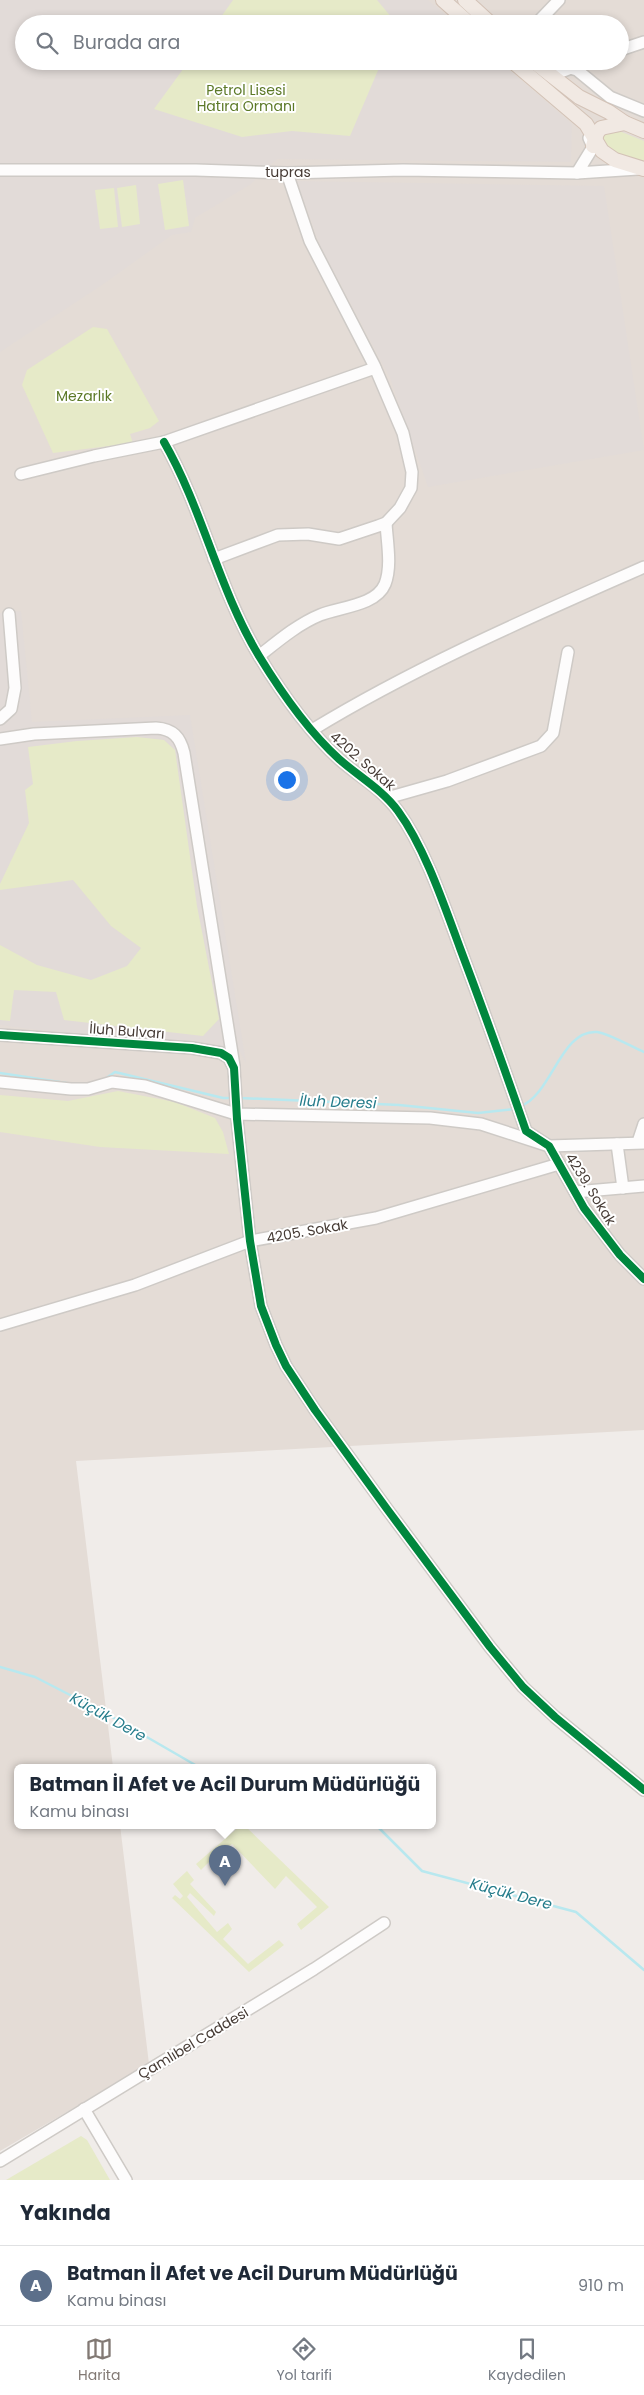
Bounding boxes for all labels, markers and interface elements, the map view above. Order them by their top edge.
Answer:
search box [15,15,629,70]
icon: search [33,29,61,57]
text: Burada ara [73,29,180,56]
park label: Petrol Lisesi Hatıra Ormanı [197,80,295,116]
street label: tupras [265,162,311,182]
park label: Mezarlık [56,386,113,406]
street label: 4202. Sokak [326,727,401,796]
your location [274,767,300,793]
street label: İluh Bulvarı [89,1018,165,1044]
water label: İluh Deresi [299,1090,377,1113]
street label: 4239. Sokak [561,1149,622,1230]
street label: 4205. Sokak [265,1214,350,1248]
water label: Küçük Dere [66,1687,150,1746]
popup [14,1764,436,1829]
text: Batman İl Afet ve Acil Durum Müdürlüğü [30,1771,420,1798]
text: Kamu binası [30,1800,129,1823]
pin: A [209,1845,241,1886]
water label: Küçük Dere [468,1872,555,1915]
street label: Çamlıbel Caddesi [134,2002,252,2084]
text: Yakında [20,2198,111,2227]
text: Batman İl Afet ve Acil Durum Müdürlüğü [67,2260,458,2287]
text: A [30,2274,42,2297]
text: 910 m [578,2274,624,2297]
text: Kamu binası [67,2289,167,2312]
tab: Harita [78,2335,120,2386]
tab: Yol tarifi [276,2335,332,2386]
tab: Kaydedilen [488,2335,566,2386]

